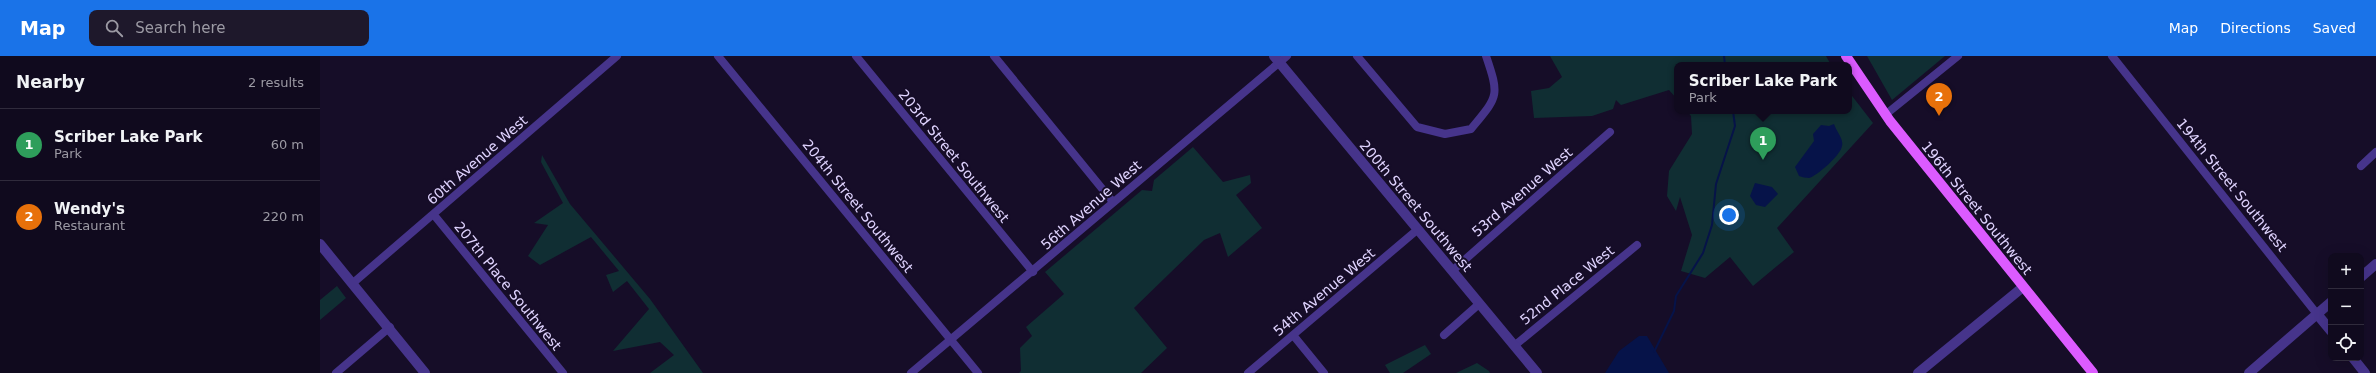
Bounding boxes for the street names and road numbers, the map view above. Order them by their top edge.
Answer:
street label: 203rd Street Southwest [896,86,1013,226]
street label: 60th Avenue West [424,112,531,208]
street label: 194th Street Southwest [2174,115,2291,255]
street label: 204th Street Southwest [800,136,917,276]
street label: 200th Street Southwest [1357,137,1476,275]
street label: 196th Street Southwest [1919,138,2036,278]
street label: 53rd Avenue West [1469,144,1576,240]
street label: 56th Avenue West [1038,157,1145,253]
street label: 207th Place Southwest [451,219,565,354]
street label: 52nd Place West [1517,242,1618,328]
street label: 54th Avenue West [1270,245,1378,339]

